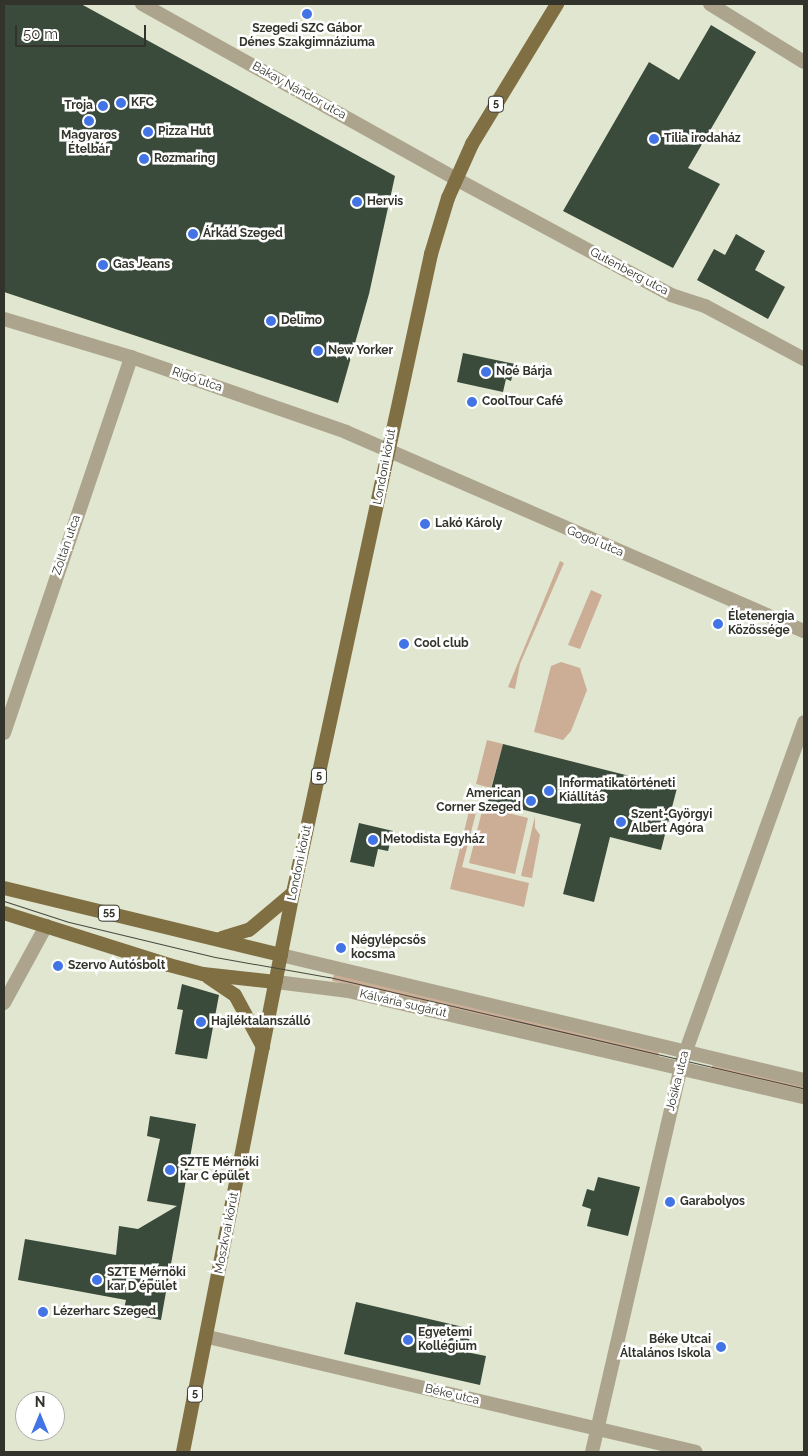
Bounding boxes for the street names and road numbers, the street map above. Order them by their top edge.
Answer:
street label: Bakay Nándor utca [249,59,349,123]
road number: 5 [487,96,505,112]
street label: Gutenberg utca [587,245,671,299]
street label: Rigó utca [170,365,224,395]
street label: Londoni körút [371,428,399,506]
street label: Zoltán utca [50,513,84,577]
street label: Gogol utca [564,523,626,561]
road number: 5 [310,768,328,784]
street label: Londoni körút [285,824,315,902]
road number: 55 [98,904,120,921]
street label: Kálvária sugárút [358,987,448,1021]
street label: Jósika utca [664,1050,692,1112]
street label: Moszkvai körút [212,1191,242,1275]
street label: Béke utca [423,1382,481,1408]
road number: 5 [186,1386,204,1402]

